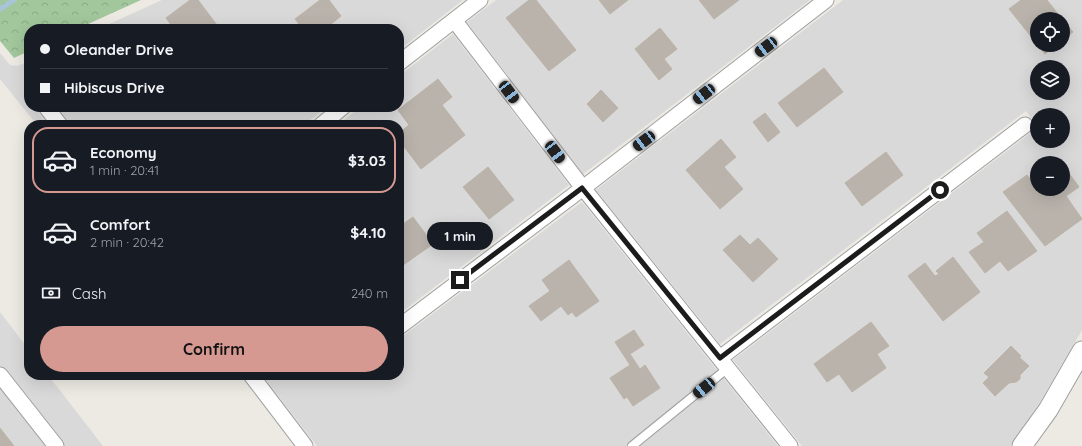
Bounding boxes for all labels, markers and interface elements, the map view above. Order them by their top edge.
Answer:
map controls [1030,12,1070,196]
button: locate [1030,12,1070,52]
car [753,35,779,59]
text: Oleander Drive [64,40,174,59]
button: layers [1030,60,1070,100]
text: Hibiscus Drive [64,78,165,97]
car [497,79,521,105]
car [691,82,717,106]
button: + [1030,108,1070,148]
car [631,129,657,153]
car [543,139,567,165]
icon: car [42,142,78,178]
text: Economy [90,143,157,162]
text: $3.03 [348,151,386,170]
button: − [1030,156,1070,196]
text: 1 min · 20:41 [90,162,159,178]
route start [931,181,949,199]
icon: car [42,214,78,250]
text: Comfort [90,215,151,234]
callout: 1 min [427,222,493,250]
text: $4.10 [350,223,386,242]
text: 1 min [444,228,476,244]
text: 2 min · 20:42 [90,234,164,250]
route end [451,271,469,289]
icon: cash [40,282,62,304]
text: Cash [72,284,106,303]
text: 240 m [351,285,388,301]
button: Confirm [40,326,388,372]
car [691,376,717,400]

